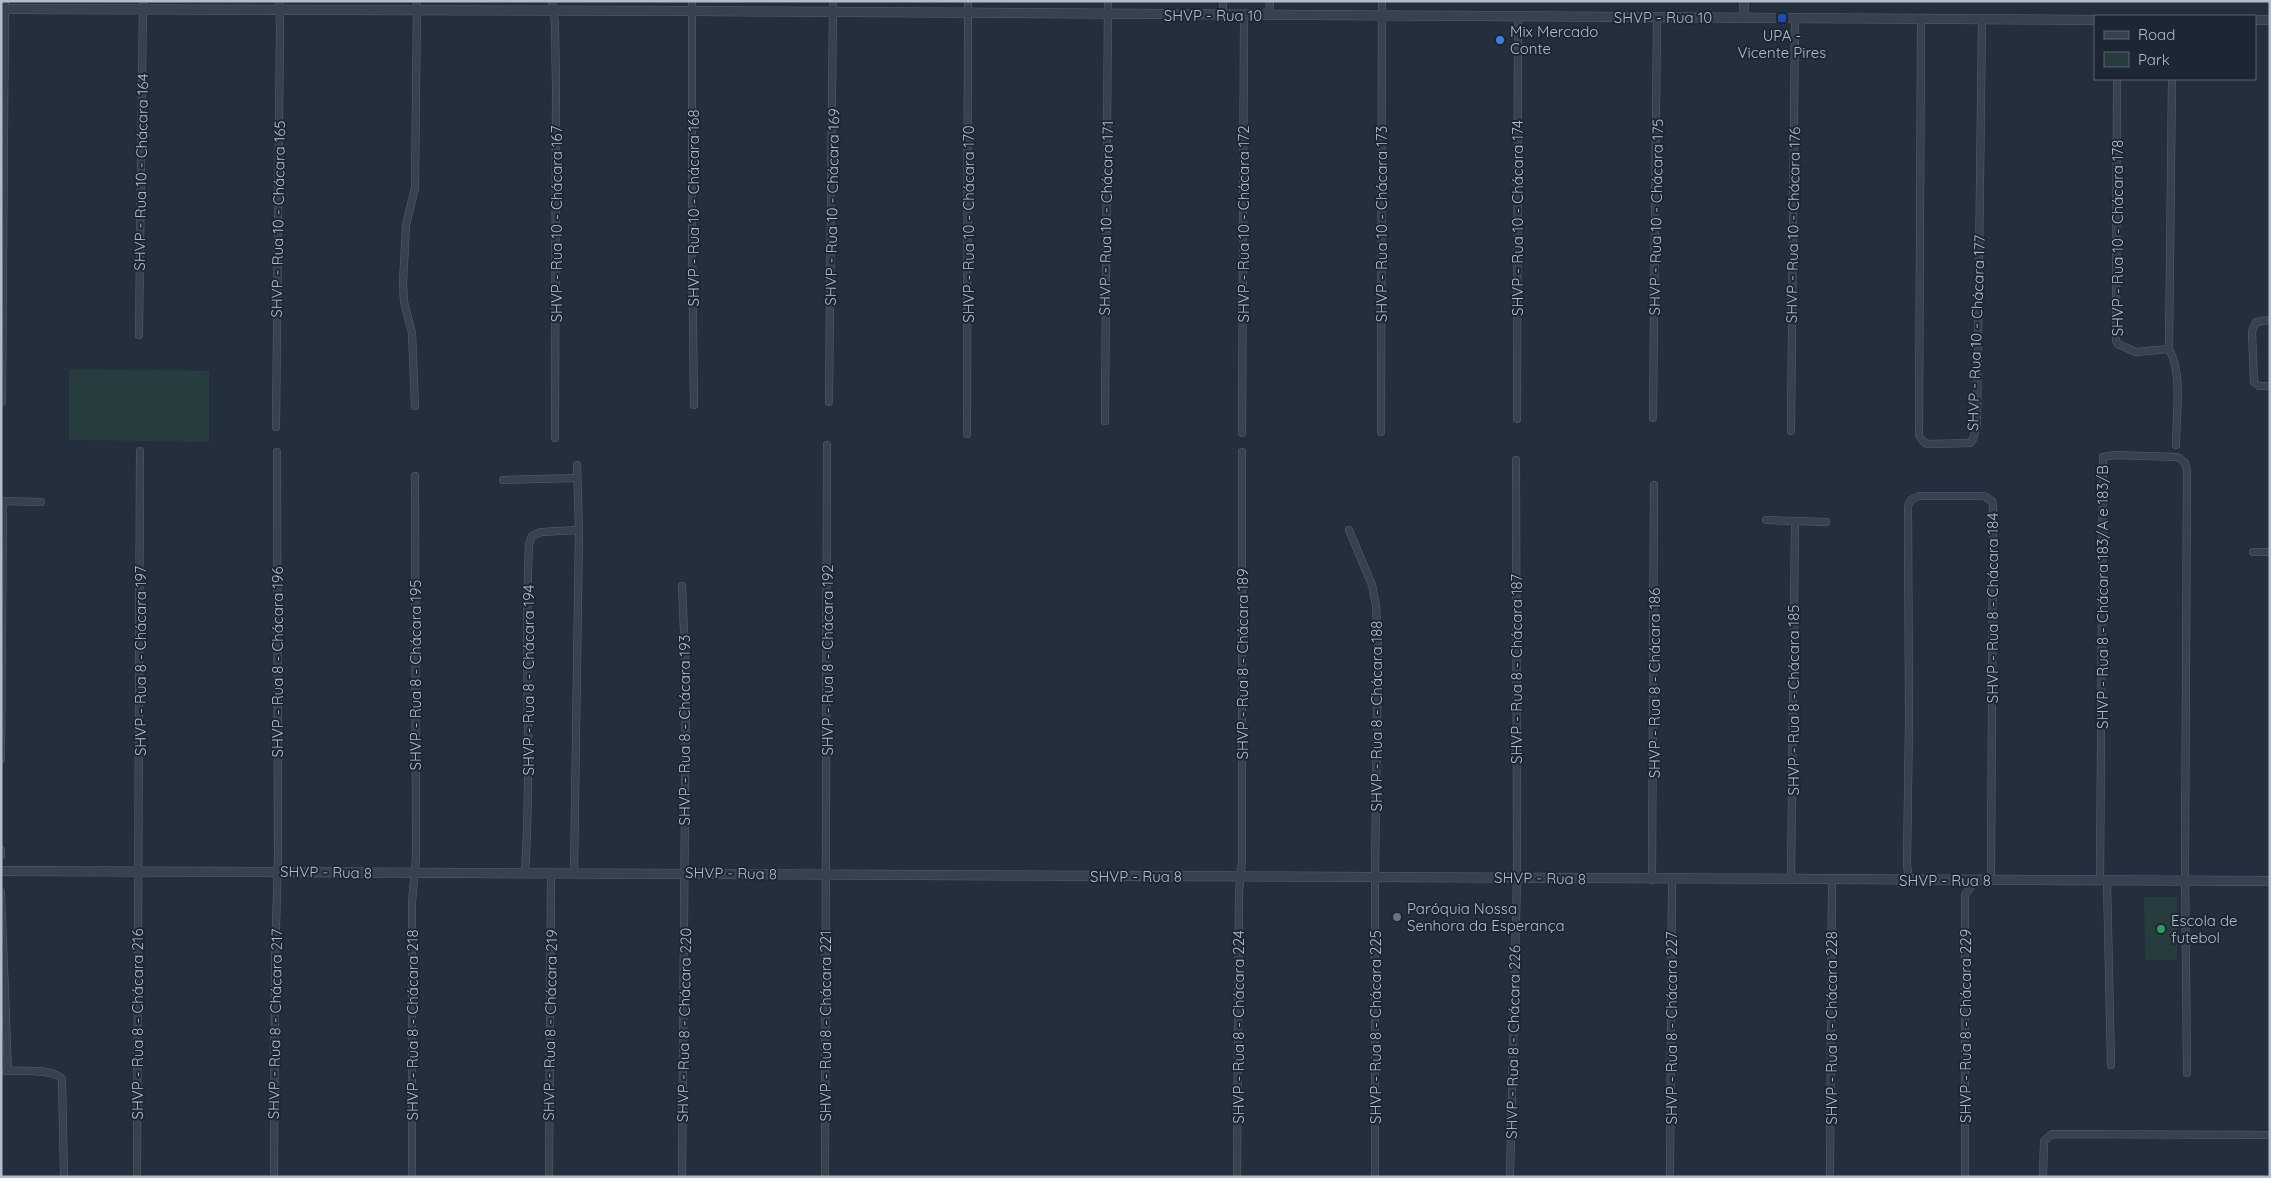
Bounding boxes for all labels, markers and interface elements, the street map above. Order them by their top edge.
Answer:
street label: SHVP - Rua 10 [1164,6,1262,25]
street label: SHVP - Rua 10 [1614,8,1712,27]
marker: UPA - Vicente Pires [1776,12,1788,24]
legend [2094,15,2256,80]
place label: Mix Mercado Conte [1510,22,1598,58]
text: Road [2138,25,2175,44]
place label: UPA - Vicente Pires [1738,26,1826,62]
marker: Mix Mercado Conte [1494,34,1506,46]
text: Park [2138,50,2170,69]
street label: SHVP - Rua 10 - Chácara 164 [130,73,152,271]
street label: SHVP - Rua 10 - Chácara 169 [821,108,843,306]
street label: SHVP - Rua 10 - Chácara 168 [684,109,703,307]
street label: SHVP - Rua 10 - Chácara 175 [1645,118,1667,316]
street label: SHVP - Rua 10 - Chácara 165 [267,120,289,318]
street label: SHVP - Rua 10 - Chácara 171 [1095,120,1117,316]
street label: SHVP - Rua 10 - Chácara 174 [1508,120,1527,316]
street label: SHVP - Rua 10 - Chácara 167 [547,125,566,322]
street label: SHVP - Rua 10 - Chácara 170 [959,125,978,323]
street label: SHVP - Rua 10 - Chácara 172 [1234,126,1253,322]
street label: SHVP - Rua 10 - Chácara 173 [1372,126,1391,322]
street label: SHVP - Rua 10 - Chácara 176 [1782,127,1804,323]
street label: SHVP - Rua 10 - Chácara 178 [2108,140,2127,336]
street label: SHVP - Rua 10 - Chácara 177 [1963,234,1989,431]
street label: SHVP - Rua 8 - Chácara 183/A e 183/B [2093,465,2112,729]
street label: SHVP - Rua 8 - Chácara 184 [1983,513,2002,703]
street label: SHVP - Rua 8 - Chácara 192 [818,564,837,756]
street label: SHVP - Rua 8 - Chácara 197 [131,566,150,756]
street label: SHVP - Rua 8 - Chácara 196 [268,567,287,757]
street label: SHVP - Rua 8 - Chácara 189 [1233,568,1252,760]
street label: SHVP - Rua 8 - Chácara 187 [1507,574,1526,764]
street label: SHVP - Rua 8 - Chácara 195 [406,579,425,771]
street label: SHVP - Rua 8 - Chácara 194 [519,585,538,775]
street label: SHVP - Rua 8 - Chácara 186 [1645,588,1664,778]
street label: SHVP - Rua 8 - Chácara 185 [1784,605,1803,795]
street label: SHVP - Rua 8 - Chácara 188 [1367,621,1386,811]
street label: SHVP - Rua 8 - Chácara 193 [675,634,694,825]
street label: SHVP - Rua 8 [280,862,372,882]
street label: SHVP - Rua 8 [685,863,777,883]
street label: SHVP - Rua 8 [1090,867,1182,886]
street label: SHVP - Rua 8 [1494,868,1586,888]
street label: SHVP - Rua 8 [1899,871,1991,890]
place label: Paróquia Nossa Senhora da Esperança [1407,899,1565,935]
marker: Paróquia Nossa Senhora da Esperança [1391,911,1403,923]
place label: Escola de futebol [2171,911,2238,947]
marker: Escola de futebol [2155,923,2167,935]
street label: SHVP - Rua 8 - Chácara 217 [264,928,286,1119]
street label: SHVP - Rua 8 - Chácara 220 [673,928,695,1122]
street label: SHVP - Rua 8 - Chácara 216 [128,929,147,1119]
street label: SHVP - Rua 8 - Chácara 219 [539,929,561,1121]
street label: SHVP - Rua 8 - Chácara 229 [1956,929,1975,1123]
street label: SHVP - Rua 8 - Chácara 218 [403,930,422,1120]
street label: SHVP - Rua 8 - Chácara 221 [816,930,835,1122]
street label: SHVP - Rua 8 - Chácara 224 [1229,930,1248,1124]
street label: SHVP - Rua 8 - Chácara 225 [1366,930,1385,1124]
street label: SHVP - Rua 8 - Chácara 227 [1662,931,1681,1125]
street label: SHVP - Rua 8 - Chácara 228 [1822,931,1841,1125]
street label: SHVP - Rua 8 - Chácara 226 [1502,945,1524,1139]

